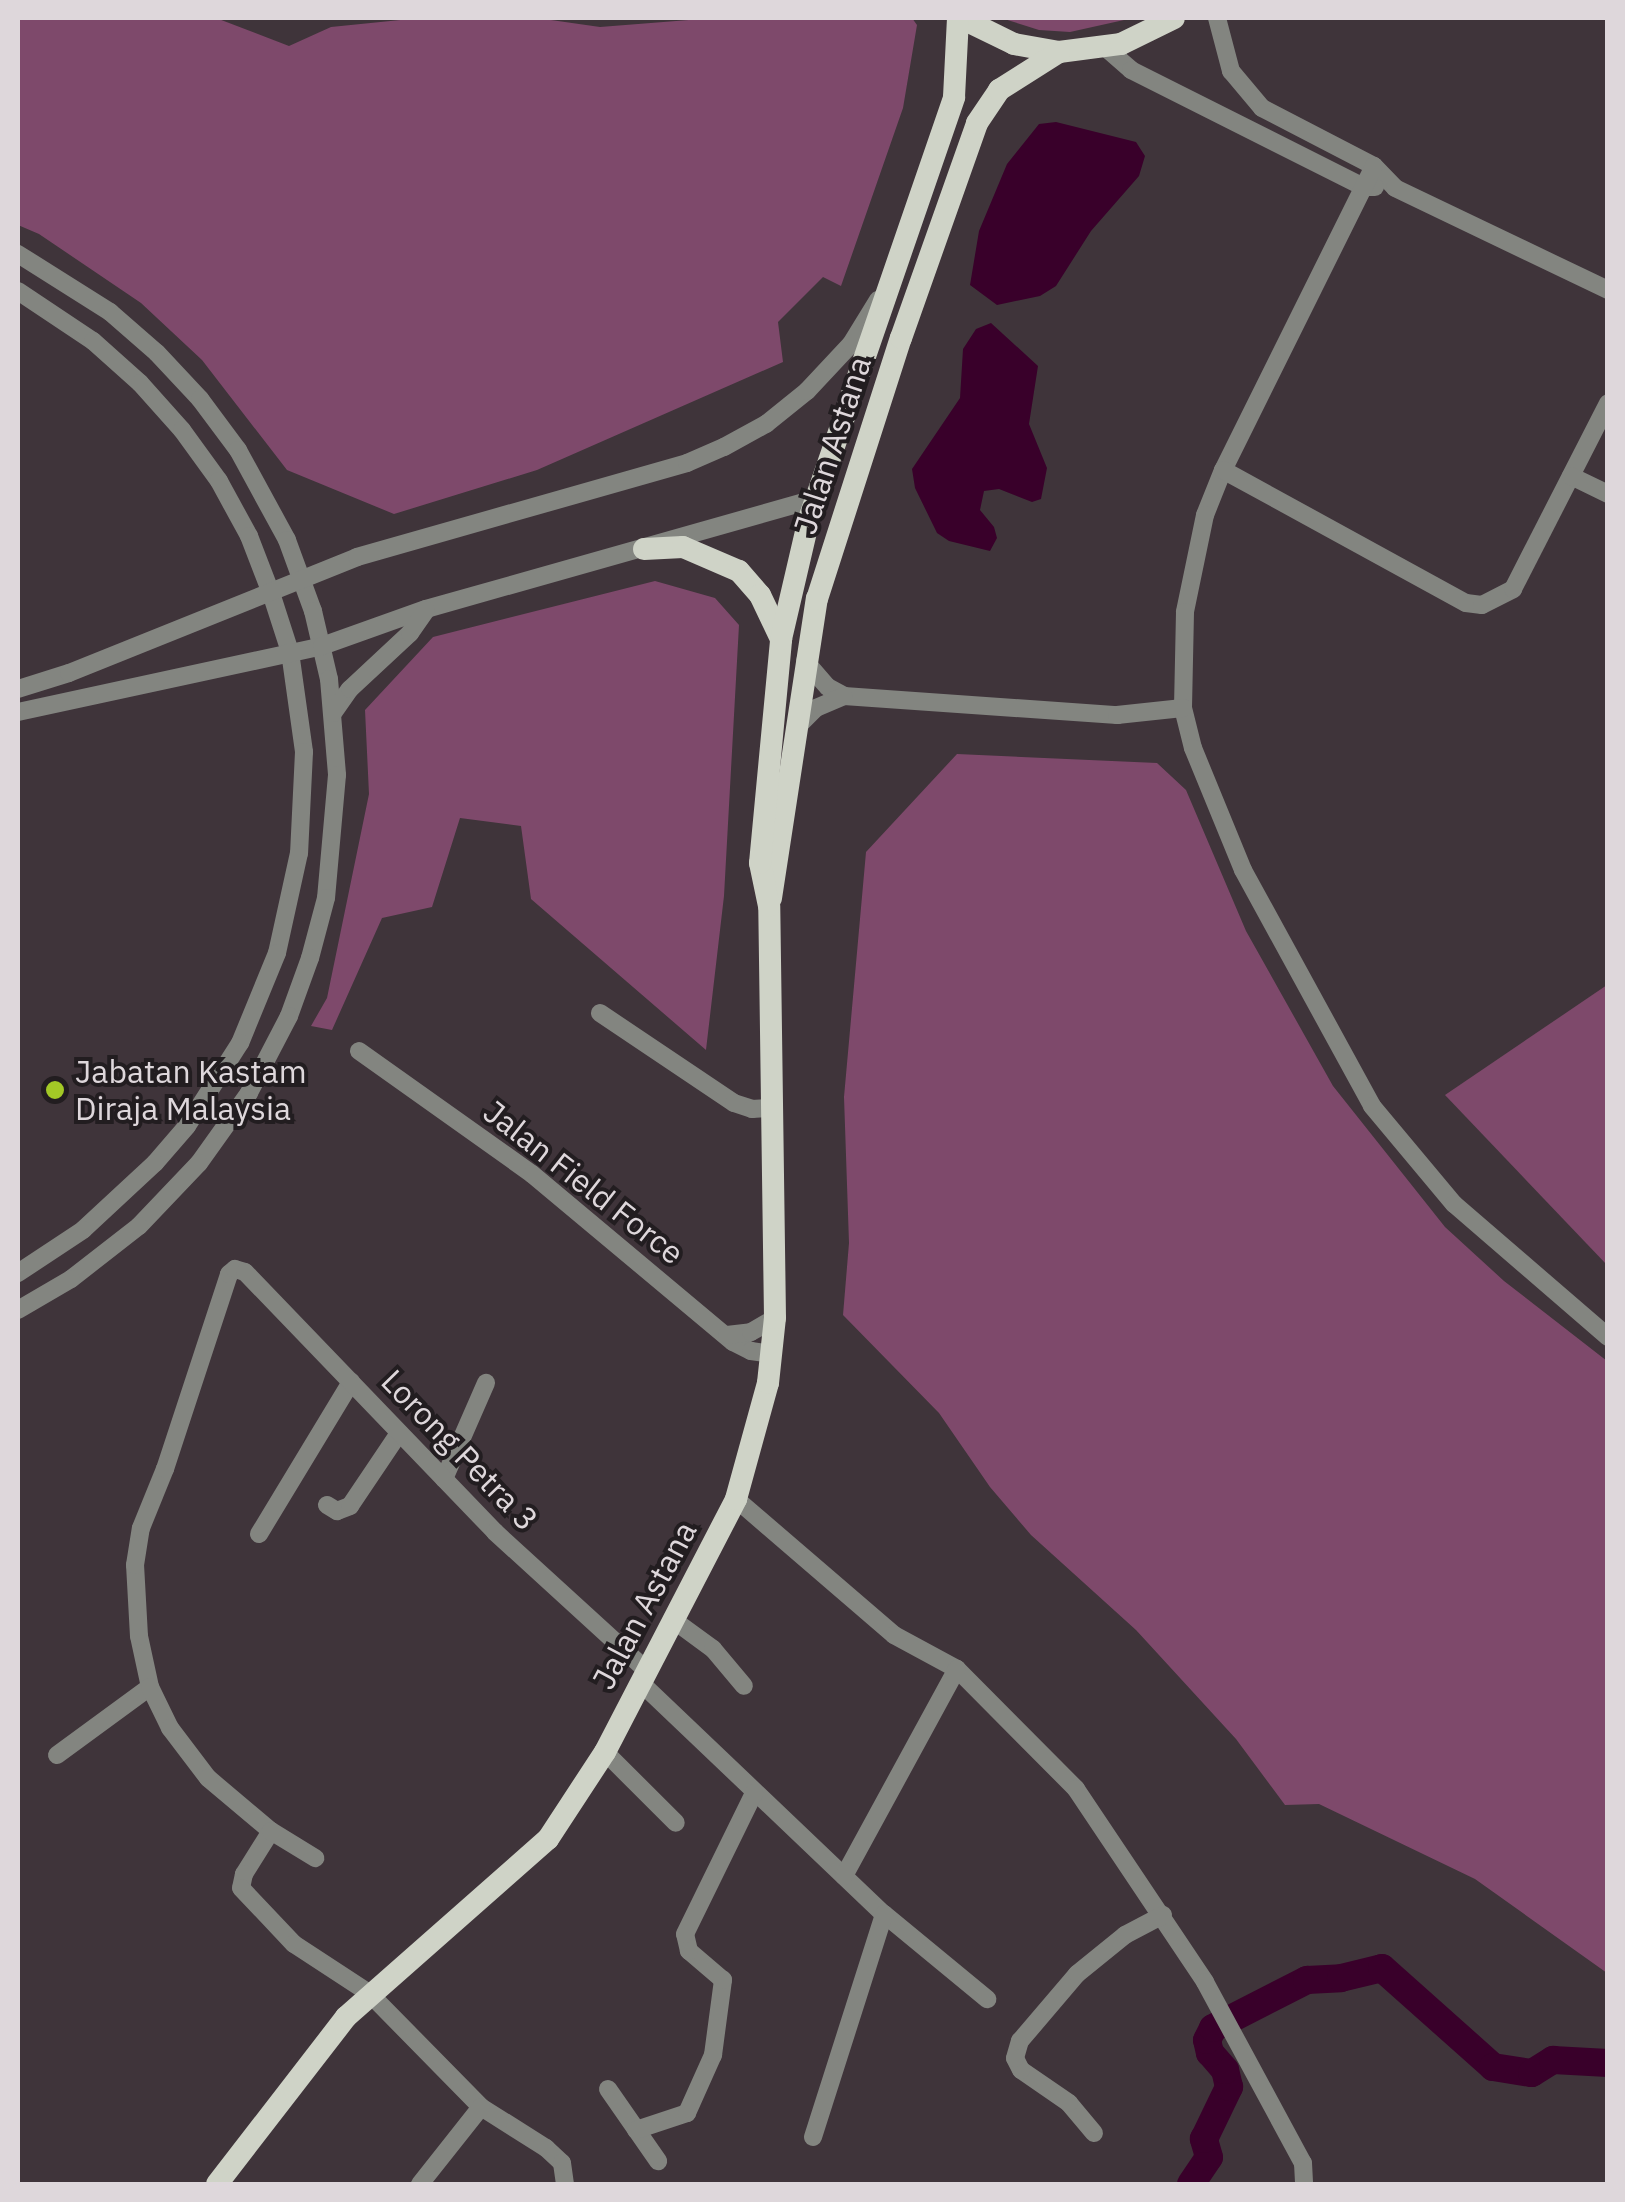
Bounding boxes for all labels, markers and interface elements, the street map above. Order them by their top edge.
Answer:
street label: Jalan Astana [785,351,879,539]
place label: Jabatan Kastam Diraja Malaysia [75,1053,307,1128]
marker: Jabatan Kastam Diraja Malaysia [44,1079,66,1101]
street label: Jalan Field Force [476,1092,692,1272]
street label: Lorong Petra 3 [374,1362,546,1538]
street label: Jalan Astana [584,1515,704,1695]

